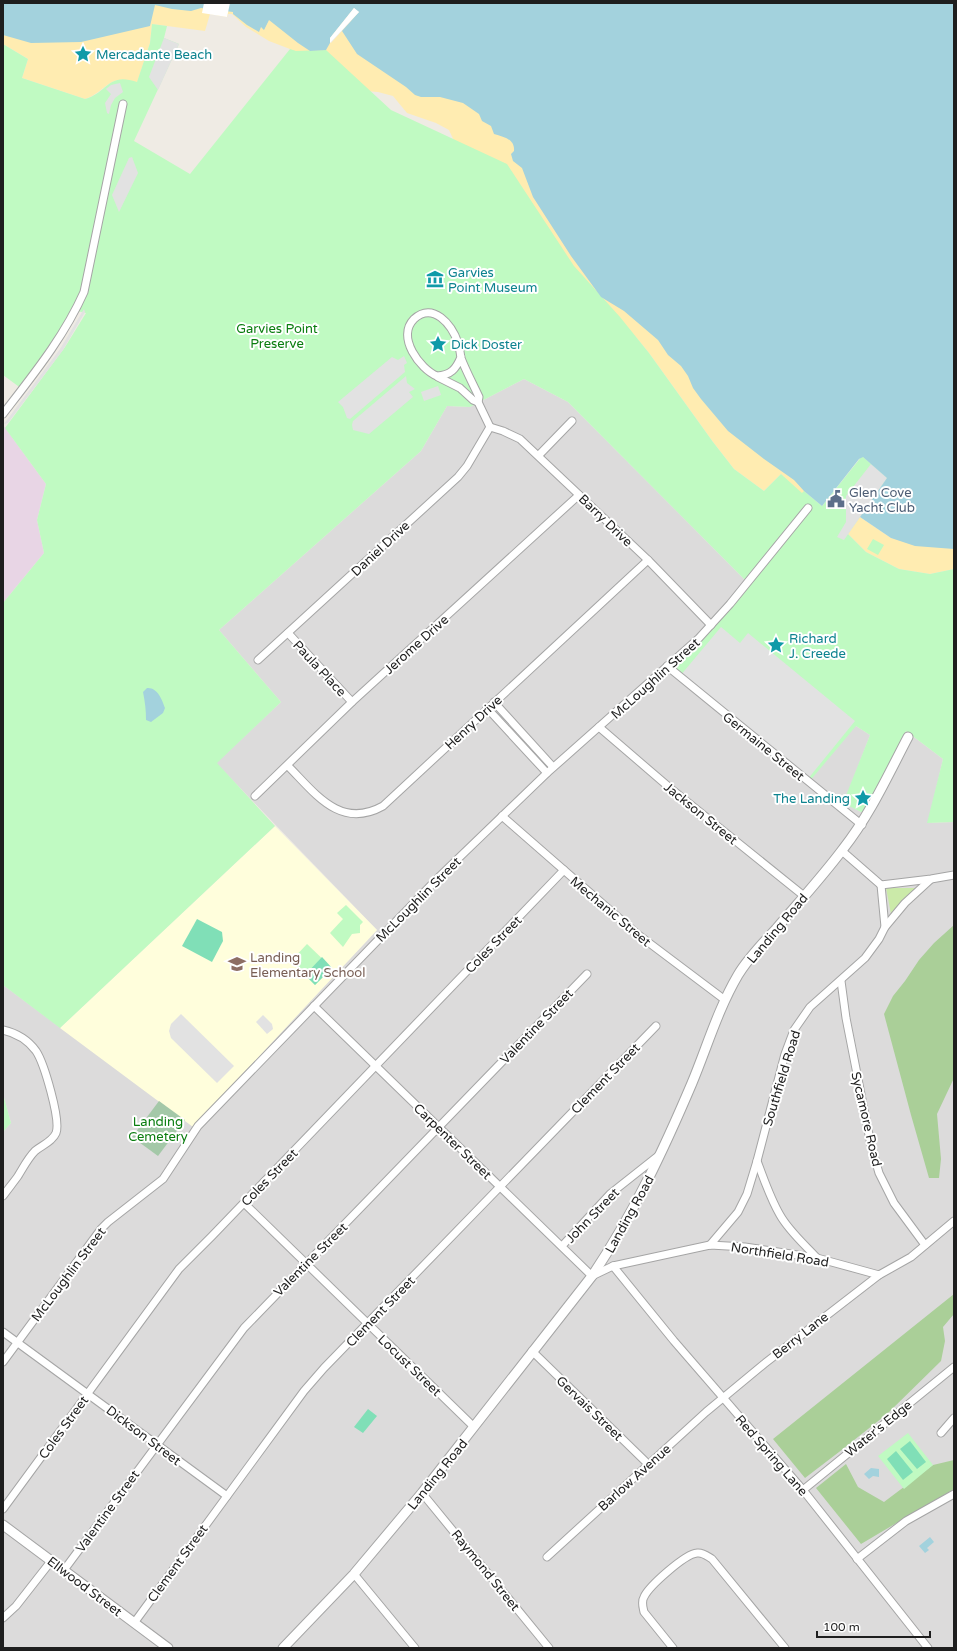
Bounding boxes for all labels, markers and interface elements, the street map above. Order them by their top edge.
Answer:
place icon: Mercadante Beach [73,44,93,64]
place label: Mercadante Beach [96,47,212,63]
place label: Garvies Point Museum [448,265,538,296]
museum icon: Garvies Point Museum [425,269,445,289]
park label: Garvies Point Preserve [236,321,318,352]
place icon: Dick Doster [428,334,448,354]
place label: Dick Doster [451,337,522,353]
place label: Glen Cove Yacht Club [849,485,915,516]
public building icon: Glen Cove Yacht Club [826,489,846,509]
street label: Barry Drive [575,491,636,550]
street label: Daniel Drive [348,518,413,580]
street label: Jerome Drive [381,612,452,678]
place label: Richard J. Creede [789,631,846,662]
street label: McLoughlin Street [608,635,703,723]
place icon: Richard J. Creede [766,635,786,655]
street label: Paula Place [289,637,349,700]
street label: Henry Drive [442,692,506,753]
street label: Germaine Street [719,709,807,785]
street label: Jackson Street [660,779,740,848]
place icon: The Landing [853,788,873,808]
place label: The Landing [773,791,850,807]
street label: McLoughlin Street [373,854,465,946]
street label: Mechanic Street [567,873,654,950]
street label: Landing Road [744,890,812,967]
street label: Coles Street [462,912,525,977]
place label: Landing Elementary School [250,950,365,981]
school or university icon: Landing Elementary School [227,954,247,974]
street label: Valentine Street [497,986,577,1067]
street label: Southfield Road [760,1028,804,1128]
street label: Clement Street [568,1040,644,1117]
street label: Sycamore Road [847,1070,885,1168]
street label: Carpenter Street [410,1100,495,1183]
park label: Landing Cemetery [128,1114,188,1145]
street label: Coles Street [238,1145,301,1210]
street label: Landing Road [602,1173,658,1256]
street label: John Street [563,1185,623,1247]
street label: Valentine Street [270,1219,351,1300]
street label: McLoughlin Street [28,1224,109,1325]
street label: Northfield Road [730,1239,830,1271]
street label: Clement Street [343,1273,419,1350]
street label: Berry Lane [769,1309,832,1363]
street label: Locust Street [374,1332,444,1400]
street label: Gervais Street [553,1373,626,1444]
street label: Coles Street [36,1393,92,1462]
street label: Water's Edge [842,1397,915,1461]
street label: Dickson Street [103,1403,184,1469]
street label: Red Spring Lane [732,1412,811,1499]
street label: Landing Road [404,1436,471,1513]
street label: Barlow Avenue [595,1441,674,1515]
street label: Valentine Street [73,1467,143,1556]
street label: Clement Street [144,1522,211,1606]
street label: Raymond Street [448,1527,523,1615]
street label: Ellwood Street [44,1553,125,1620]
scale bar [817,1613,930,1639]
text: 100 m [823,1620,860,1634]

